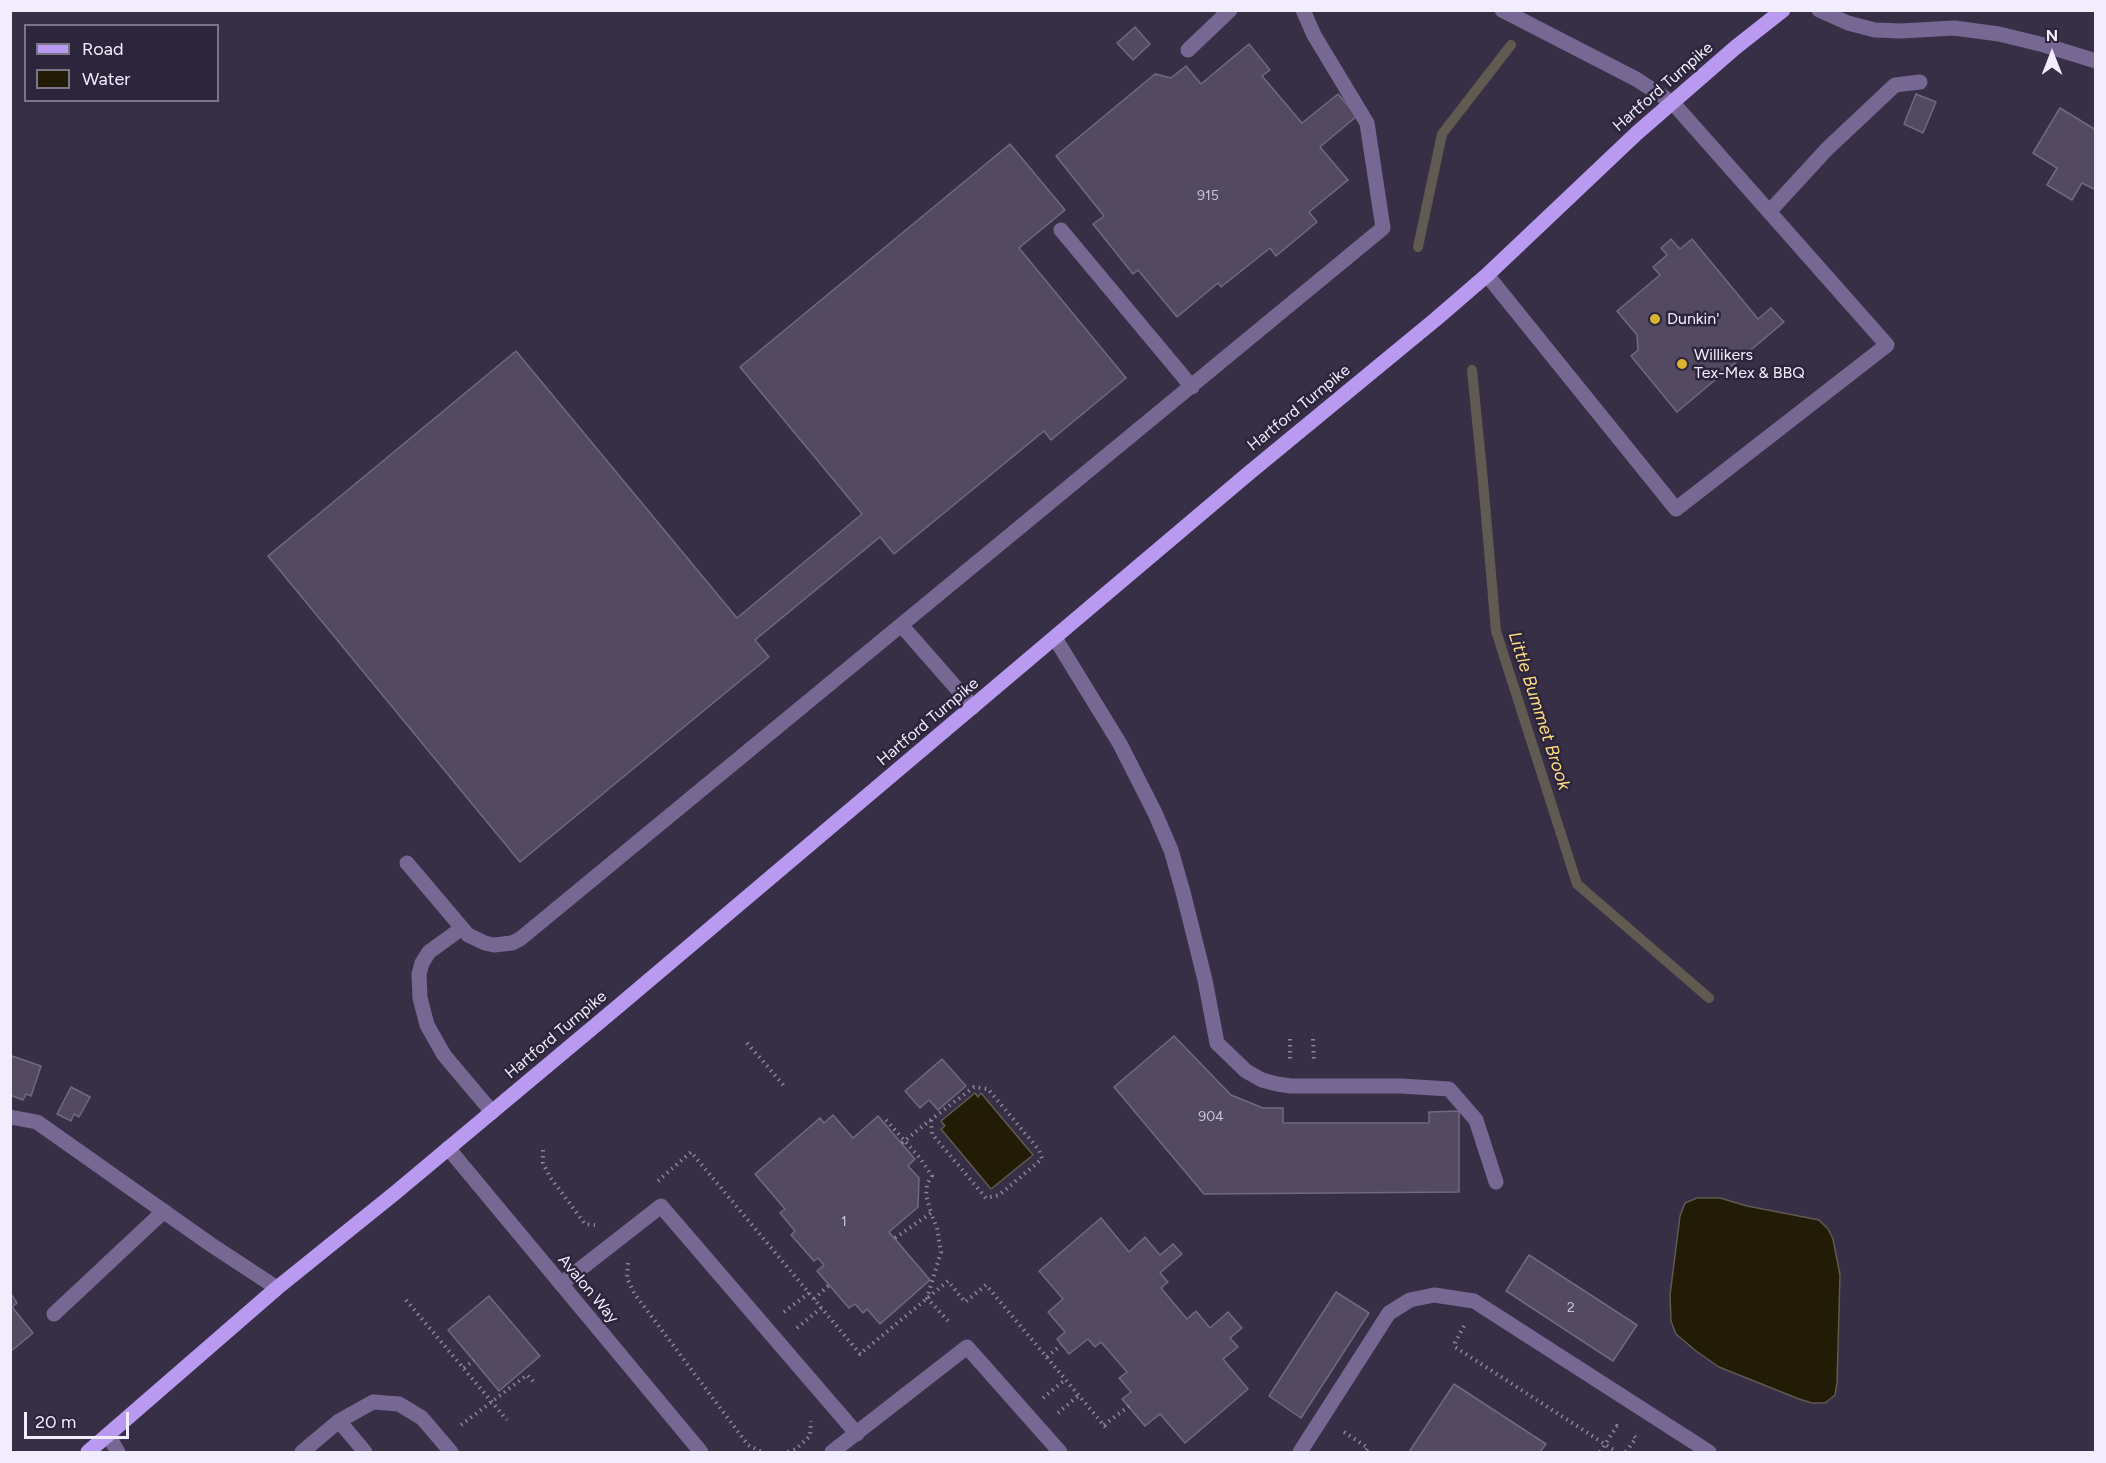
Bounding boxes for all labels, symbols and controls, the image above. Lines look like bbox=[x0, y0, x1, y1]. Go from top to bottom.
legend bbox=[24, 24, 219, 102]
north arrow bbox=[2022, 24, 2082, 84]
text: N bbox=[2046, 26, 2058, 45]
text: Road bbox=[82, 38, 123, 60]
street label: Hartford Turnpike bbox=[1609, 38, 1717, 136]
text: Water bbox=[82, 68, 130, 90]
house number: 915 bbox=[1197, 188, 1219, 204]
place label: Dunkin' bbox=[1667, 309, 1719, 329]
marker: Dunkin' bbox=[1648, 312, 1662, 326]
place label: Willikers Tex-Mex & BBQ bbox=[1694, 345, 1805, 383]
marker: Willikers Tex-Mex & BBQ bbox=[1675, 357, 1689, 371]
street label: Hartford Turnpike bbox=[1244, 361, 1354, 455]
water label: Little Bummet Brook bbox=[1503, 629, 1575, 793]
street label: Hartford Turnpike bbox=[873, 674, 983, 770]
street label: Hartford Turnpike bbox=[501, 987, 611, 1083]
house number: 904 bbox=[1198, 1109, 1224, 1125]
house number: 1 bbox=[841, 1214, 847, 1230]
street label: Avalon Way bbox=[554, 1251, 622, 1327]
house number: 2 bbox=[1567, 1300, 1575, 1316]
scale bar bbox=[27, 1400, 132, 1438]
text: 20 m bbox=[35, 1411, 76, 1433]

